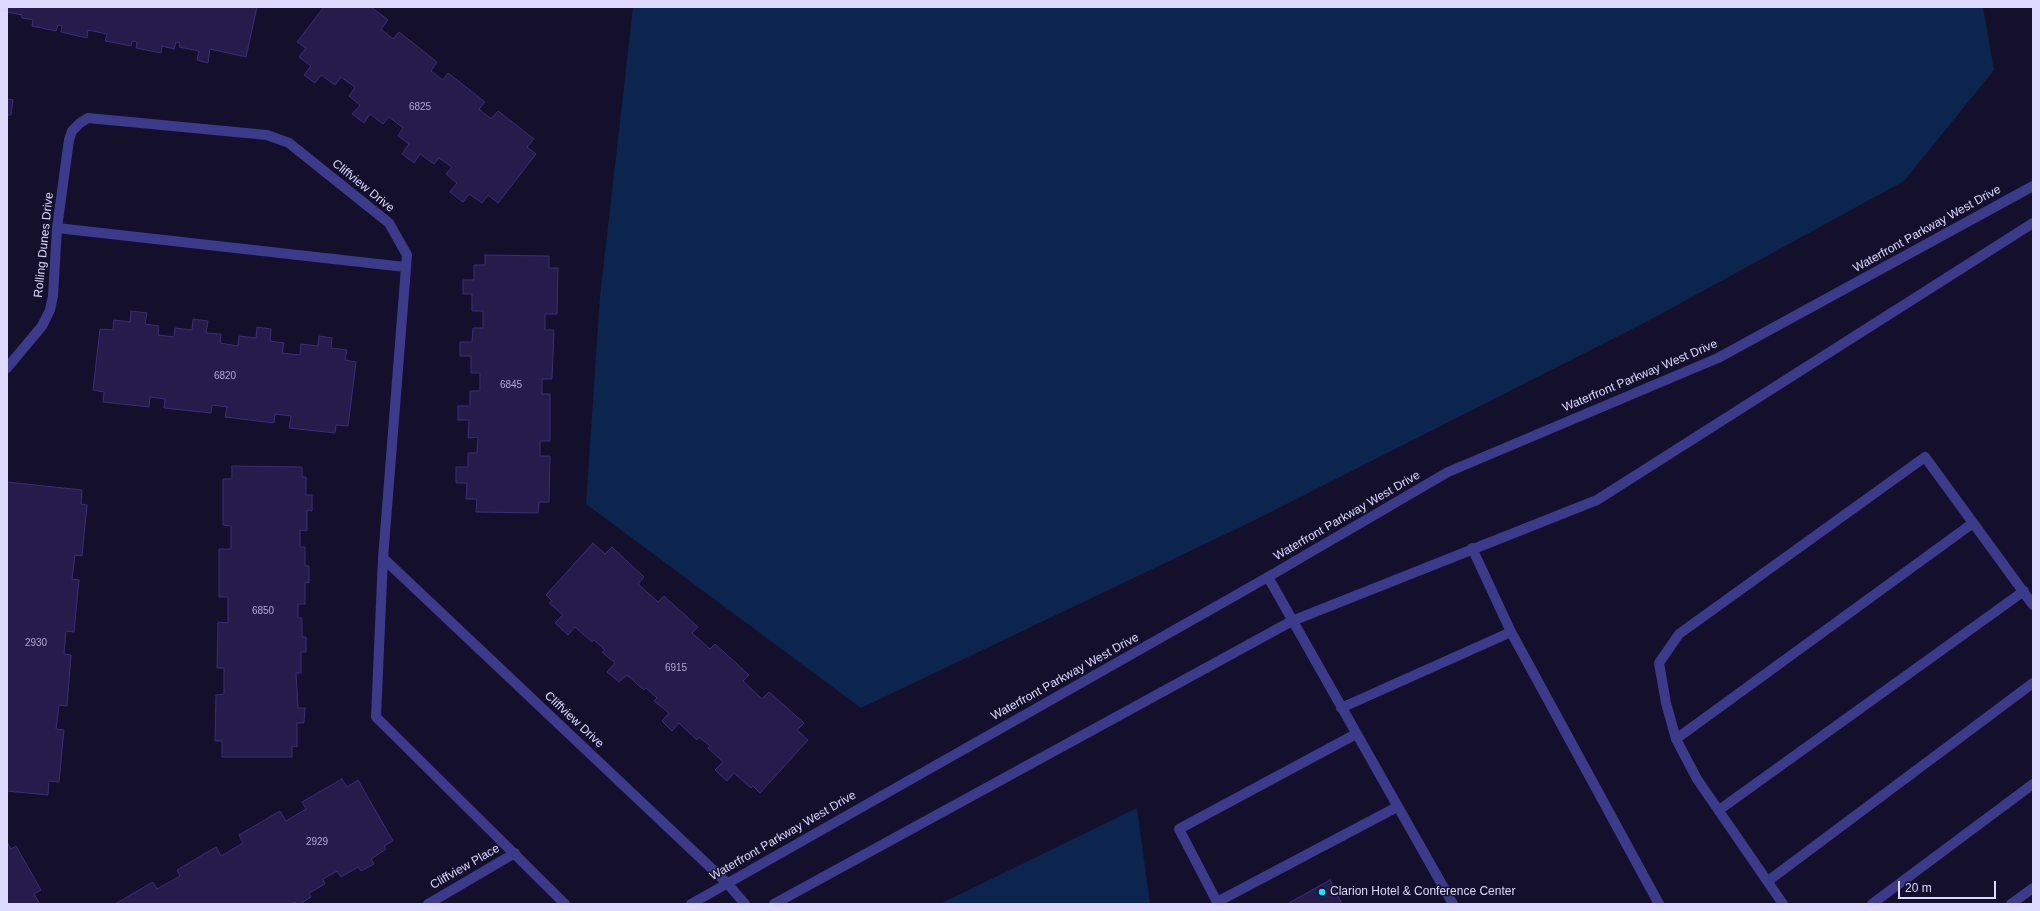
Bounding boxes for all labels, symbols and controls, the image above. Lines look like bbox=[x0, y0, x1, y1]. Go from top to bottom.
house number: 6825 bbox=[409, 101, 431, 113]
street label: Cliffview Drive bbox=[329, 157, 397, 215]
street label: Waterfront Parkway West Drive bbox=[1851, 182, 2003, 276]
street label: Rolling Dunes Drive bbox=[31, 192, 57, 298]
street label: Waterfront Parkway West Drive bbox=[1560, 337, 1720, 415]
house number: 6820 bbox=[214, 370, 236, 382]
house number: 6845 bbox=[500, 379, 522, 391]
street label: Waterfront Parkway West Drive bbox=[1271, 468, 1423, 564]
house number: 6850 bbox=[252, 605, 274, 617]
street label: Waterfront Parkway West Drive bbox=[989, 630, 1141, 724]
house number: 2930 bbox=[25, 637, 47, 649]
house number: 6915 bbox=[665, 662, 687, 674]
street label: Cliffview Drive bbox=[541, 689, 607, 751]
street label: Waterfront Parkway West Drive bbox=[707, 788, 859, 884]
house number: 2929 bbox=[306, 836, 328, 848]
street label: Cliffview Place bbox=[428, 841, 502, 893]
scale bar bbox=[1900, 873, 1998, 899]
text: 20 m bbox=[1905, 881, 1932, 895]
place label: Clarion Hotel & Conference Center bbox=[1330, 885, 1515, 899]
marker: Clarion Hotel & Conference Center bbox=[1317, 887, 1327, 897]

